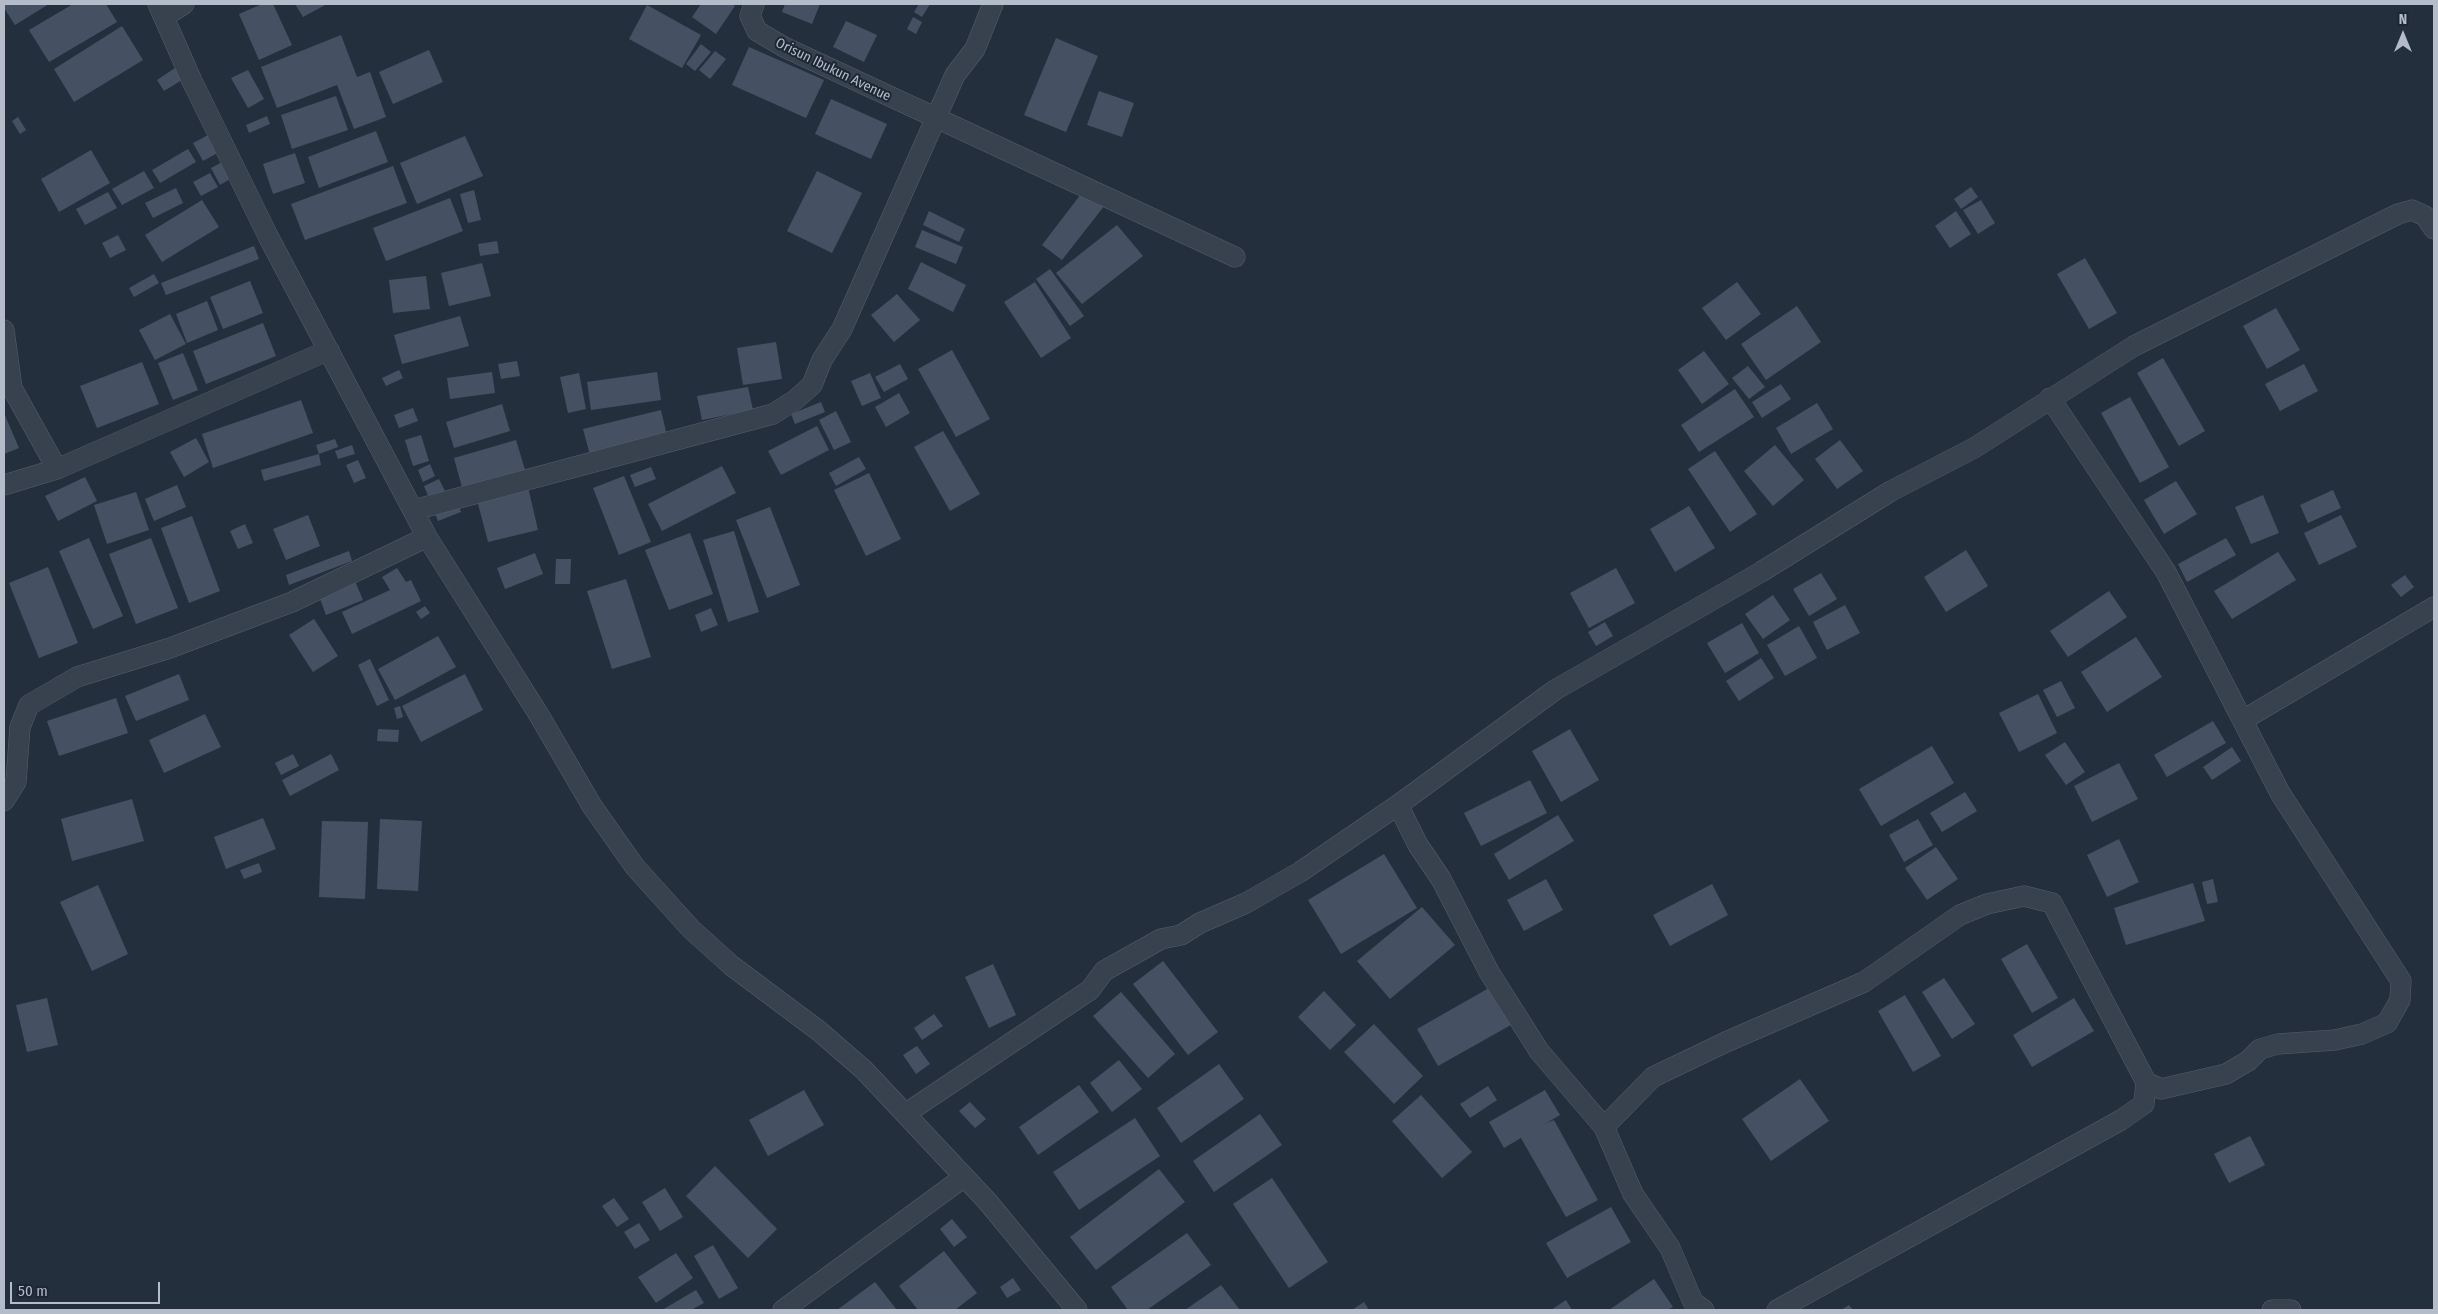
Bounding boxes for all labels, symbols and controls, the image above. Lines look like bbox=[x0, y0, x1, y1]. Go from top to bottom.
north arrow bbox=[2378, 10, 2428, 60]
text: N bbox=[2399, 11, 2407, 28]
street label: Orisun Ibukun Avenue bbox=[773, 35, 893, 105]
scale bar bbox=[12, 1272, 162, 1304]
text: 50 m bbox=[18, 1282, 48, 1300]

